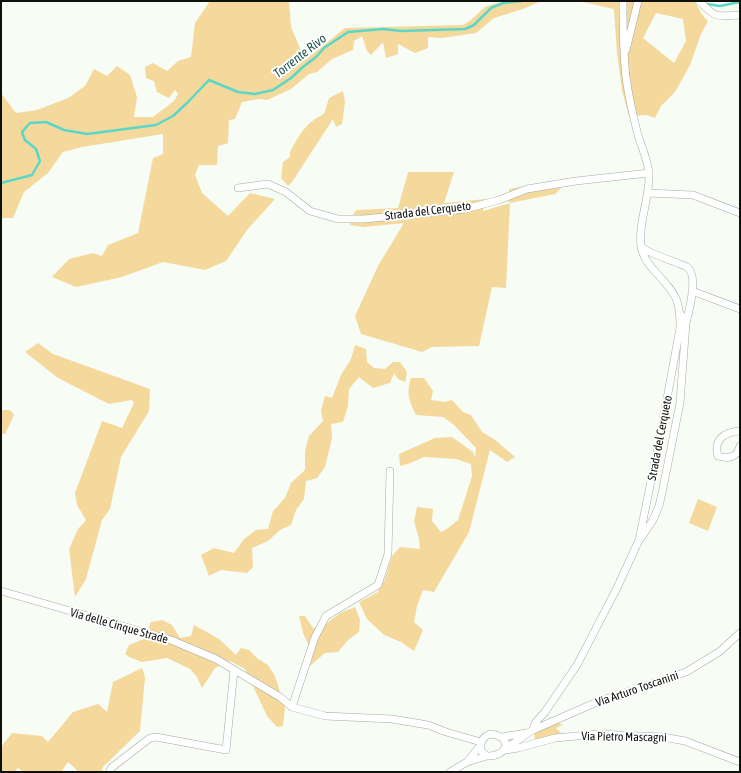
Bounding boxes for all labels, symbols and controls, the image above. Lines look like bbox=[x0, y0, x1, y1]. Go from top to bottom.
water label: Torrente Rivo bbox=[271, 31, 329, 81]
street label: Strada del Cerqueto bbox=[384, 199, 472, 223]
street label: Strada del Cerqueto bbox=[645, 394, 675, 482]
street label: Via delle Cinque Strade bbox=[68, 605, 170, 647]
street label: Via Arturo Toscanini bbox=[594, 668, 680, 710]
street label: Via Pietro Mascagni bbox=[581, 729, 667, 745]

